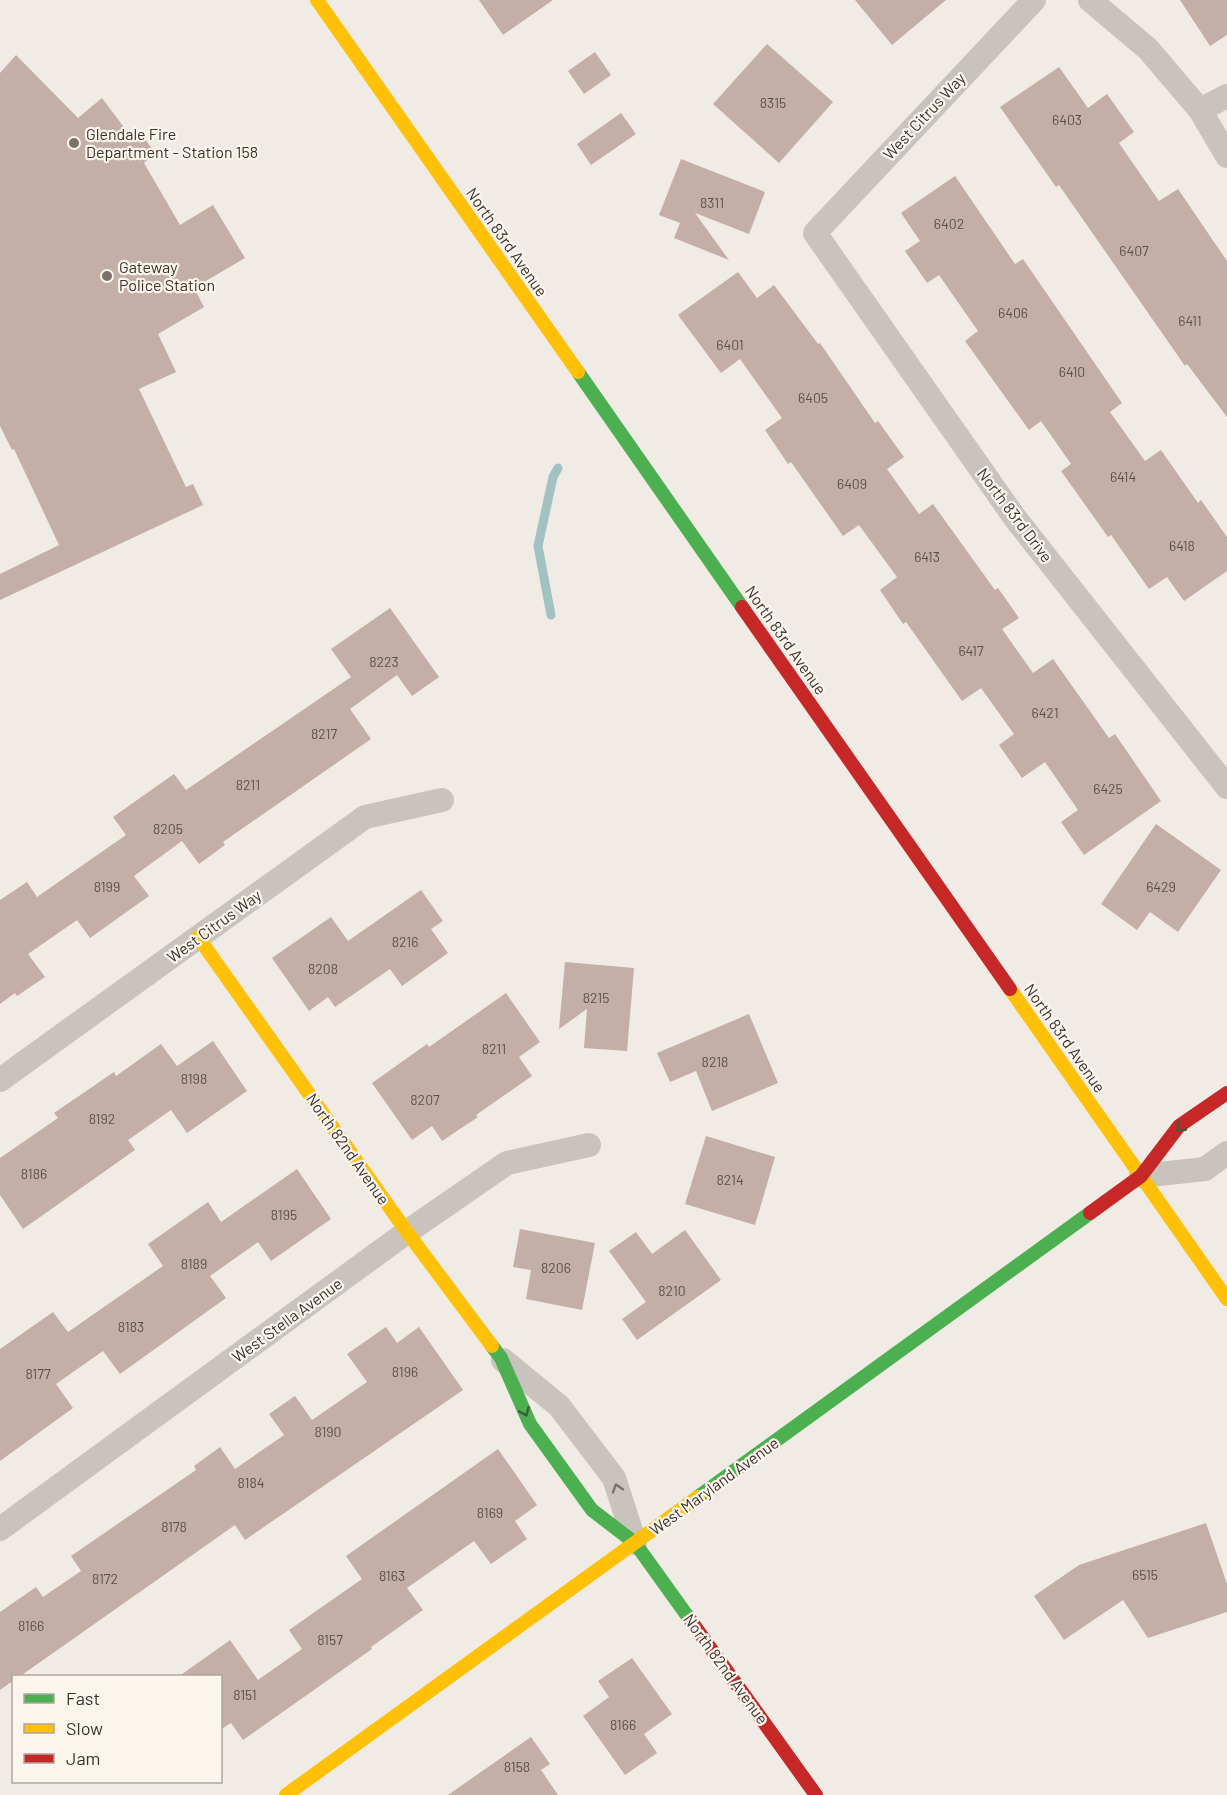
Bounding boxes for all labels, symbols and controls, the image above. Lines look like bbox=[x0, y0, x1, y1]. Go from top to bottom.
street label: West Citrus Way bbox=[878, 68, 969, 163]
house number: 8315 bbox=[760, 94, 786, 111]
house number: 6403 bbox=[1052, 111, 1082, 128]
place label: Glendale Fire Department - Station 158 bbox=[86, 124, 258, 161]
marker: Glendale Fire Department - Station 158 bbox=[67, 136, 81, 150]
street label: North 83rd Avenue bbox=[463, 184, 552, 300]
house number: 8311 bbox=[700, 194, 724, 211]
house number: 6402 bbox=[934, 215, 964, 232]
house number: 6407 bbox=[1119, 242, 1149, 259]
place label: Gateway Police Station bbox=[119, 257, 215, 294]
marker: Gateway Police Station bbox=[100, 269, 114, 283]
house number: 6406 bbox=[998, 304, 1028, 321]
house number: 6411 bbox=[1178, 312, 1202, 329]
house number: 6401 bbox=[716, 336, 744, 353]
house number: 6410 bbox=[1059, 363, 1085, 380]
house number: 6405 bbox=[798, 389, 828, 406]
street label: North 83rd Drive bbox=[974, 464, 1057, 566]
house number: 6414 bbox=[1110, 468, 1136, 485]
house number: 6409 bbox=[837, 475, 867, 492]
house number: 6418 bbox=[1169, 537, 1195, 554]
house number: 6413 bbox=[914, 548, 940, 565]
street label: North 83rd Avenue bbox=[742, 582, 831, 698]
house number: 6417 bbox=[958, 642, 984, 659]
house number: 8223 bbox=[369, 653, 399, 670]
house number: 6421 bbox=[1031, 704, 1059, 721]
house number: 8217 bbox=[311, 725, 337, 742]
house number: 8211 bbox=[236, 776, 260, 793]
house number: 6425 bbox=[1093, 780, 1123, 797]
house number: 8205 bbox=[153, 820, 183, 837]
house number: 8199 bbox=[94, 878, 120, 895]
house number: 6429 bbox=[1146, 878, 1176, 895]
street label: West Citrus Way bbox=[163, 885, 265, 966]
house number: 8216 bbox=[392, 933, 418, 950]
house number: 8208 bbox=[308, 960, 338, 977]
street label: North 83rd Avenue bbox=[1021, 980, 1110, 1096]
house number: 8215 bbox=[583, 989, 609, 1006]
house number: 8211 bbox=[482, 1040, 506, 1057]
house number: 8218 bbox=[702, 1053, 728, 1070]
house number: 8198 bbox=[181, 1070, 207, 1087]
street label: North 82nd Avenue bbox=[303, 1089, 394, 1208]
house number: 8207 bbox=[410, 1091, 440, 1108]
house number: 8192 bbox=[89, 1110, 115, 1127]
one-way arrow bbox=[1177, 1120, 1188, 1131]
house number: 8186 bbox=[21, 1165, 47, 1182]
house number: 8214 bbox=[716, 1171, 744, 1188]
house number: 8195 bbox=[271, 1206, 297, 1223]
house number: 8189 bbox=[181, 1255, 207, 1272]
house number: 8206 bbox=[541, 1259, 571, 1276]
street label: West Stella Avenue bbox=[228, 1273, 345, 1366]
house number: 8210 bbox=[658, 1282, 686, 1299]
house number: 8183 bbox=[118, 1318, 144, 1335]
house number: 8196 bbox=[392, 1363, 418, 1380]
house number: 8177 bbox=[25, 1365, 51, 1382]
one-way arrow bbox=[518, 1405, 530, 1416]
house number: 8190 bbox=[314, 1423, 342, 1440]
street label: West Maryland Avenue bbox=[646, 1432, 782, 1539]
house number: 8184 bbox=[238, 1474, 264, 1491]
one-way arrow bbox=[612, 1483, 624, 1494]
house number: 8169 bbox=[477, 1504, 503, 1521]
house number: 8178 bbox=[161, 1518, 187, 1535]
house number: 6515 bbox=[1132, 1566, 1158, 1583]
house number: 8163 bbox=[379, 1567, 405, 1584]
house number: 8172 bbox=[92, 1570, 118, 1587]
street label: North 82nd Avenue bbox=[680, 1610, 773, 1727]
house number: 8166 bbox=[18, 1617, 44, 1634]
house number: 8157 bbox=[317, 1631, 343, 1648]
legend bbox=[12, 1675, 222, 1783]
house number: 8151 bbox=[233, 1686, 257, 1703]
text: Fast bbox=[66, 1687, 100, 1709]
house number: 8166 bbox=[610, 1716, 636, 1733]
text: Slow bbox=[66, 1717, 103, 1739]
text: Jam bbox=[66, 1747, 100, 1769]
house number: 8158 bbox=[504, 1758, 530, 1775]

